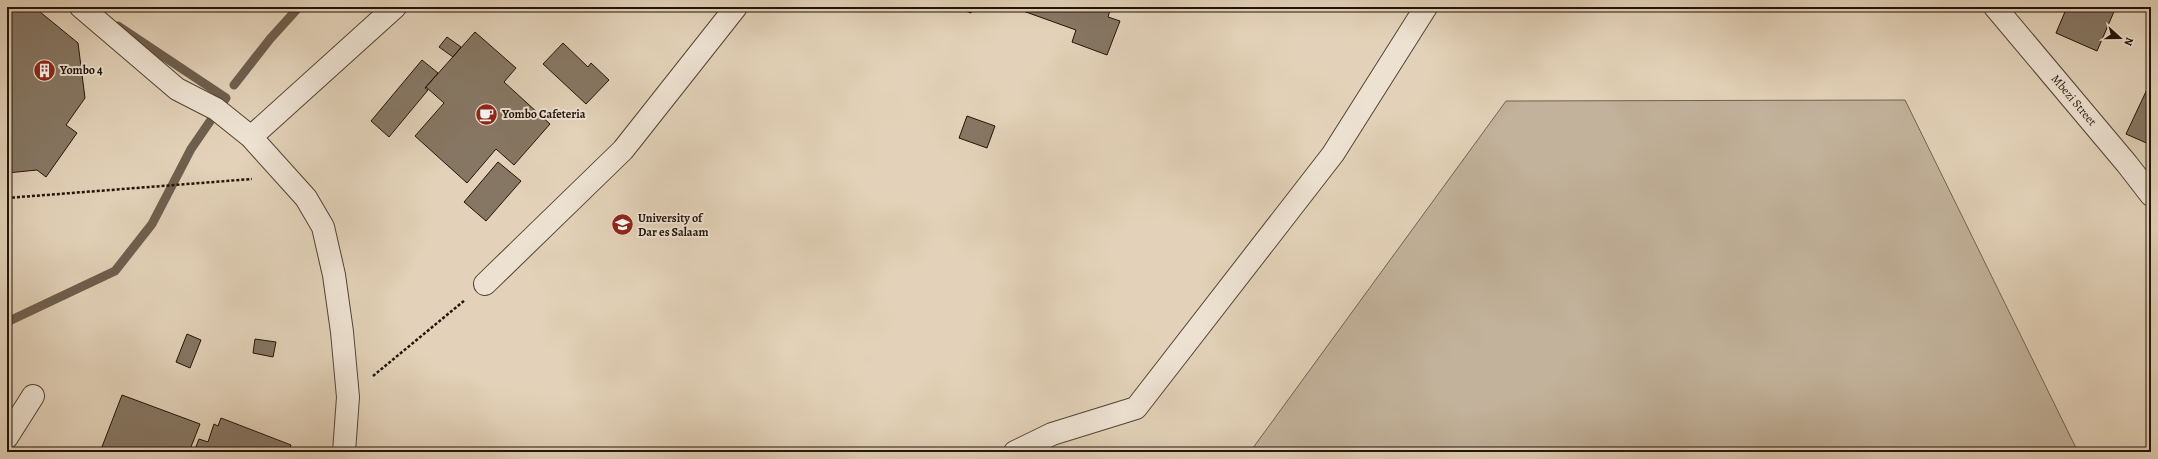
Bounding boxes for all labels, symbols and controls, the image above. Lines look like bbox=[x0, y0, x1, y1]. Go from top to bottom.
north arrow bbox=[2100, 18, 2140, 58]
text: N bbox=[2120, 35, 2137, 48]
building icon: Yombo 4 bbox=[31, 57, 57, 83]
place label: Yombo 4 bbox=[59, 62, 103, 78]
street label: Mbezi Street bbox=[2048, 71, 2100, 129]
cafe icon: Yombo Cafeteria bbox=[474, 101, 500, 127]
place label: Yombo Cafeteria bbox=[501, 106, 586, 122]
place label: University of Dar es Salaam bbox=[638, 210, 709, 240]
school or university icon: University of Dar es Salaam bbox=[609, 212, 635, 238]

